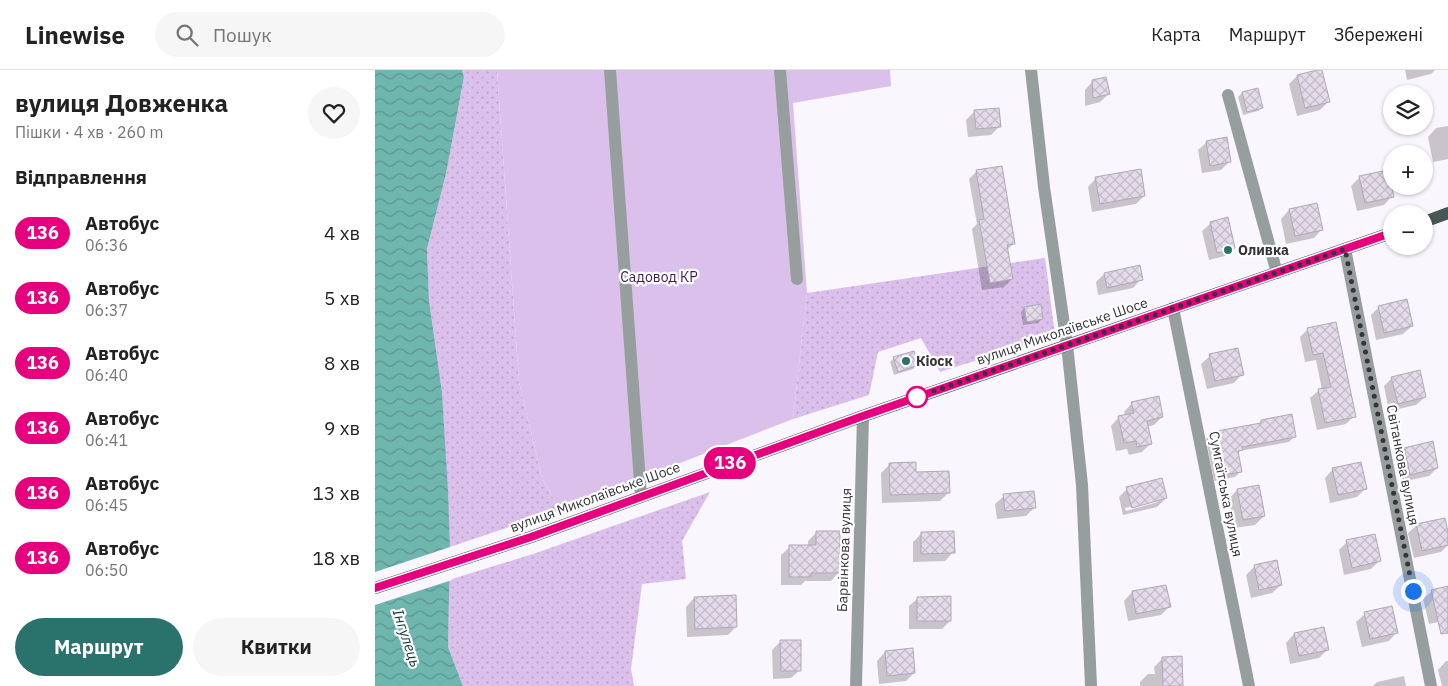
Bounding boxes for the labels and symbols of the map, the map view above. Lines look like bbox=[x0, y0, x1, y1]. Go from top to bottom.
place label: Оливка bbox=[1238, 241, 1289, 259]
marker: Оливка bbox=[1222, 244, 1234, 256]
park label: Садовод КР bbox=[620, 268, 698, 286]
street label: вулиця Миколаївське Шосе bbox=[974, 293, 1150, 369]
place label: Кіоск bbox=[916, 352, 953, 370]
marker: Кіоск bbox=[900, 355, 912, 367]
unlabelled marker bbox=[906, 386, 928, 408]
street label: Світанкова вулиця bbox=[1382, 403, 1424, 527]
street label: Сумгаїтська вулиця bbox=[1205, 430, 1247, 558]
line badge: 136 bbox=[701, 447, 759, 479]
street label: вулиця Миколаївське Шосе bbox=[507, 458, 683, 536]
street label: Барвінкова вулиця bbox=[833, 488, 855, 612]
your location bbox=[1401, 579, 1426, 604]
water label: Інгулець bbox=[389, 607, 425, 669]

